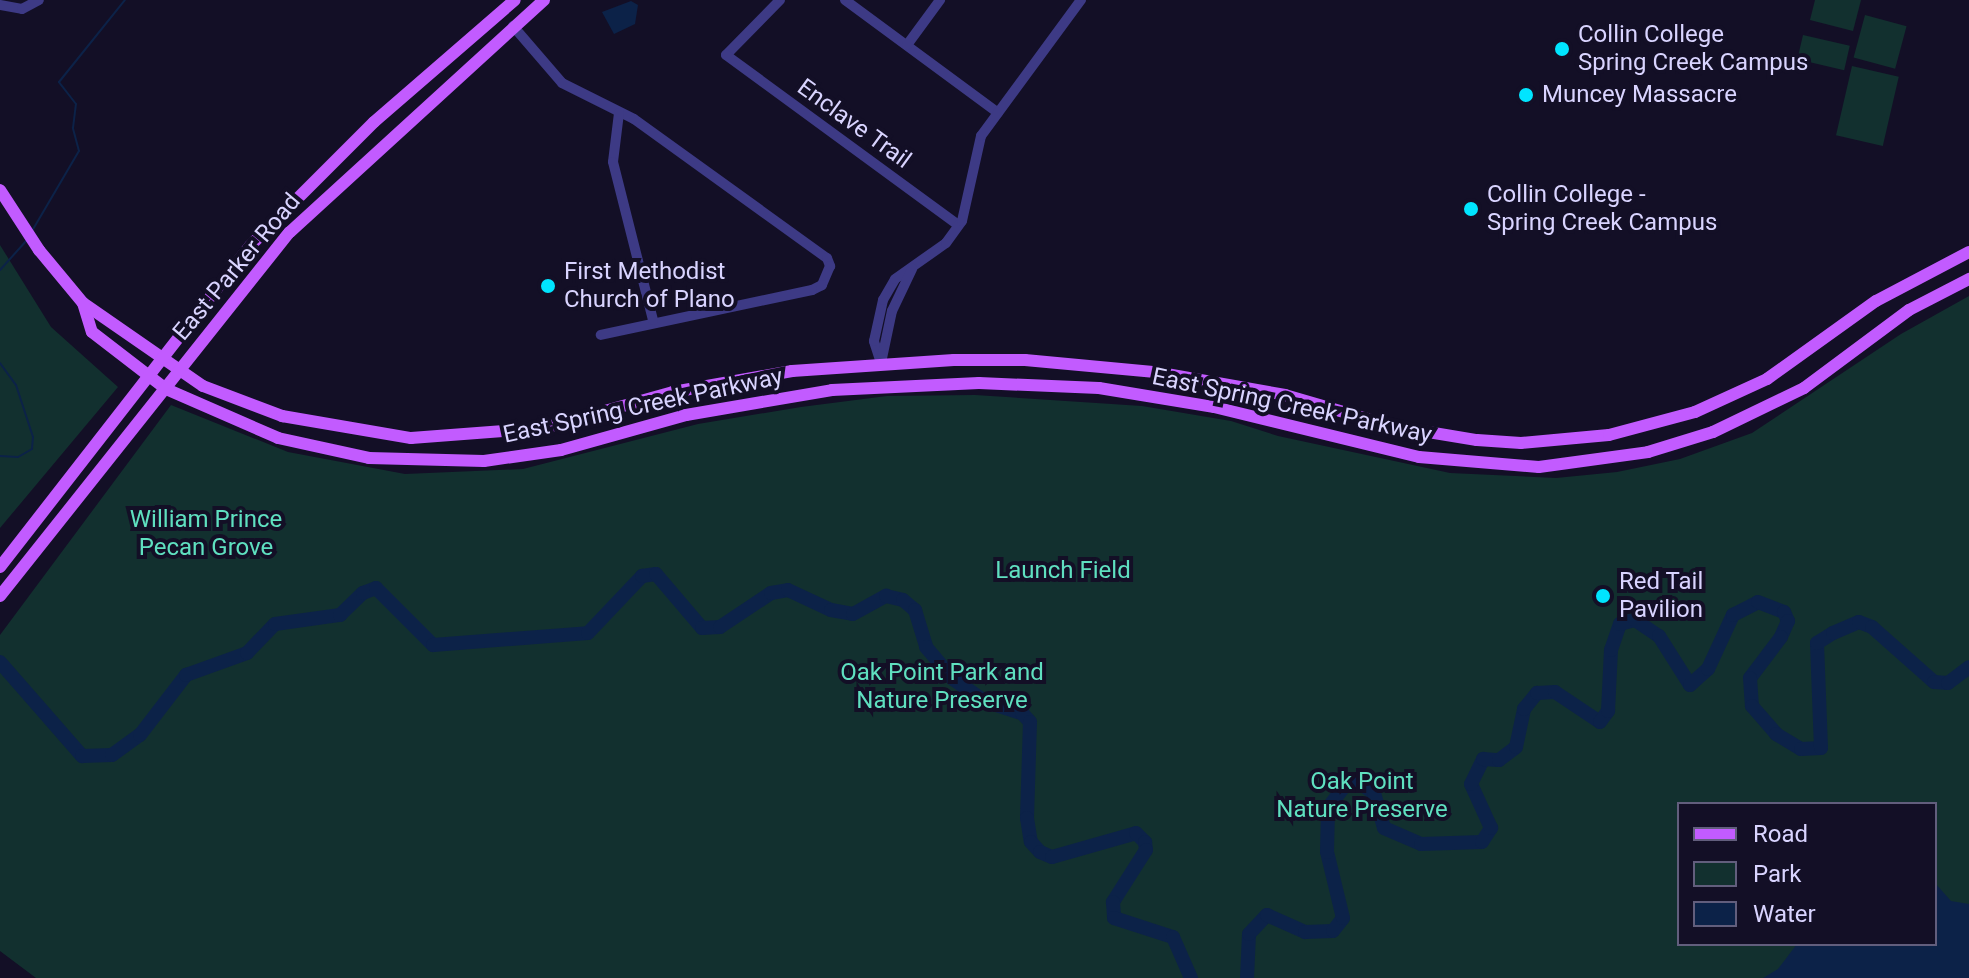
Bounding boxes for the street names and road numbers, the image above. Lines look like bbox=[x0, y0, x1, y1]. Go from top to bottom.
street label: Enclave Trail bbox=[791, 73, 917, 175]
street label: East Parker Road bbox=[167, 188, 307, 346]
street label: East Spring Creek Parkway bbox=[501, 362, 785, 450]
street label: East Spring Creek Parkway bbox=[1150, 362, 1434, 450]

